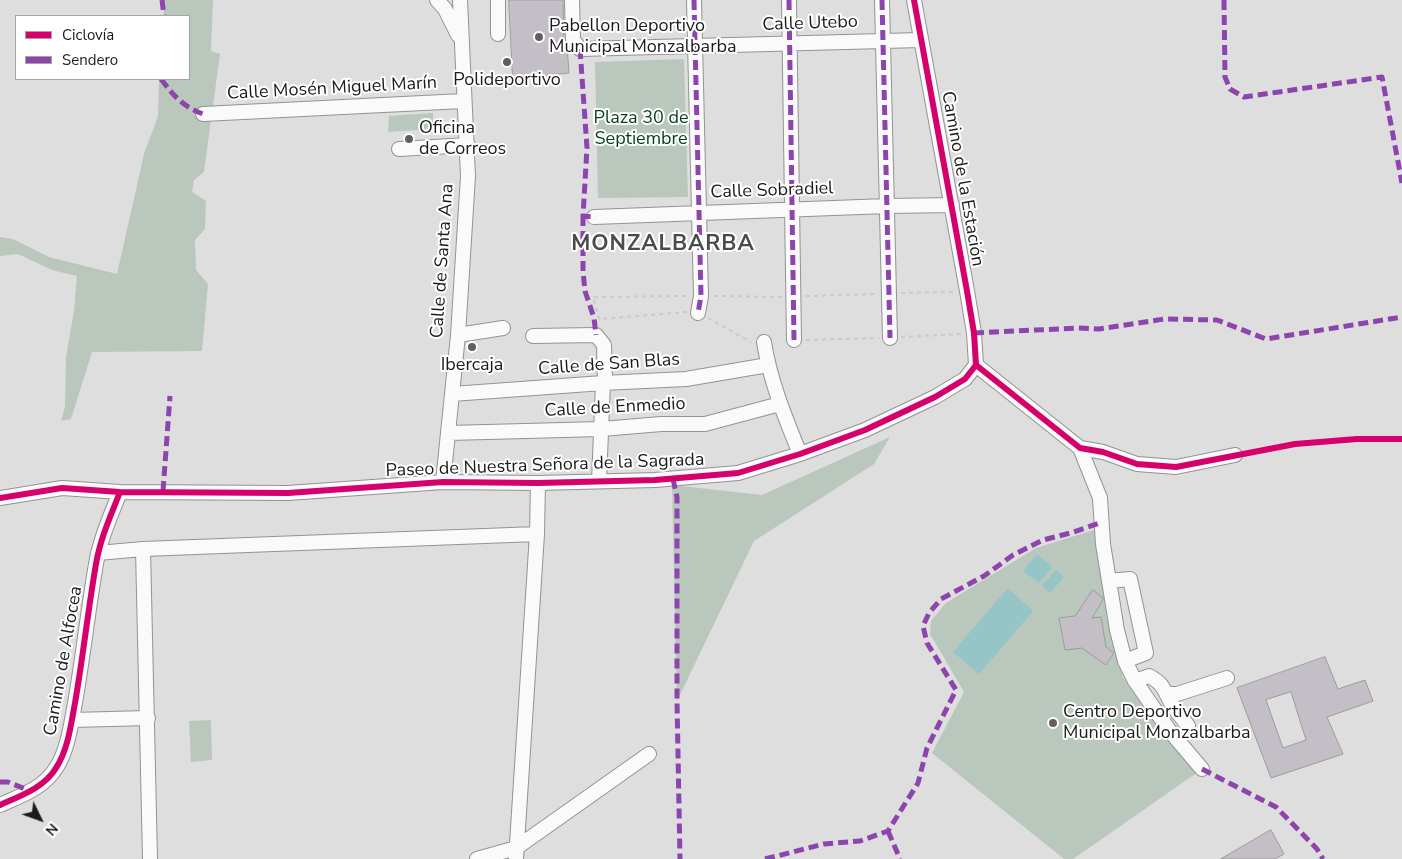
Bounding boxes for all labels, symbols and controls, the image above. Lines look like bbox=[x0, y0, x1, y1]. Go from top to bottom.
street label: Calle Utebo bbox=[762, 12, 858, 36]
legend bbox=[15, 15, 190, 80]
place label: Pabellon Deportivo Municipal Monzalbarba bbox=[549, 16, 737, 58]
text: Ciclovía bbox=[62, 25, 114, 45]
marker: Pabellon Deportivo Municipal Monzalbarba bbox=[533, 31, 545, 43]
text: Sendero bbox=[62, 50, 118, 70]
marker: Polideportivo bbox=[501, 56, 513, 68]
place label: Polideportivo bbox=[453, 70, 561, 92]
street label: Calle Mosén Miguel Marín bbox=[227, 73, 437, 105]
street label: Camino de la Estación bbox=[936, 90, 988, 268]
park label: Plaza 30 de Septiembre bbox=[594, 108, 688, 150]
place label: Oficina de Correos bbox=[419, 118, 506, 160]
marker: Oficina de Correos bbox=[403, 133, 415, 145]
street label: Calle Sobradiel bbox=[710, 178, 834, 204]
street label: Calle de Santa Ana bbox=[427, 183, 459, 339]
district label: MONZALBARBA bbox=[570, 232, 756, 258]
marker: Ibercaja bbox=[466, 341, 478, 353]
street label: Calle de San Blas bbox=[537, 349, 681, 381]
place label: Ibercaja bbox=[441, 355, 503, 377]
street label: Calle de Enmedio bbox=[544, 394, 686, 422]
street label: Paseo de Nuestra Señora de la Sagrada bbox=[385, 450, 705, 482]
street label: Camino de Alfocea bbox=[40, 584, 88, 738]
place label: Centro Deportivo Municipal Monzalbarba bbox=[1063, 702, 1251, 744]
marker: Centro Deportivo Municipal Monzalbarba bbox=[1047, 717, 1059, 729]
north arrow bbox=[15, 794, 65, 844]
text: N bbox=[41, 819, 62, 840]

